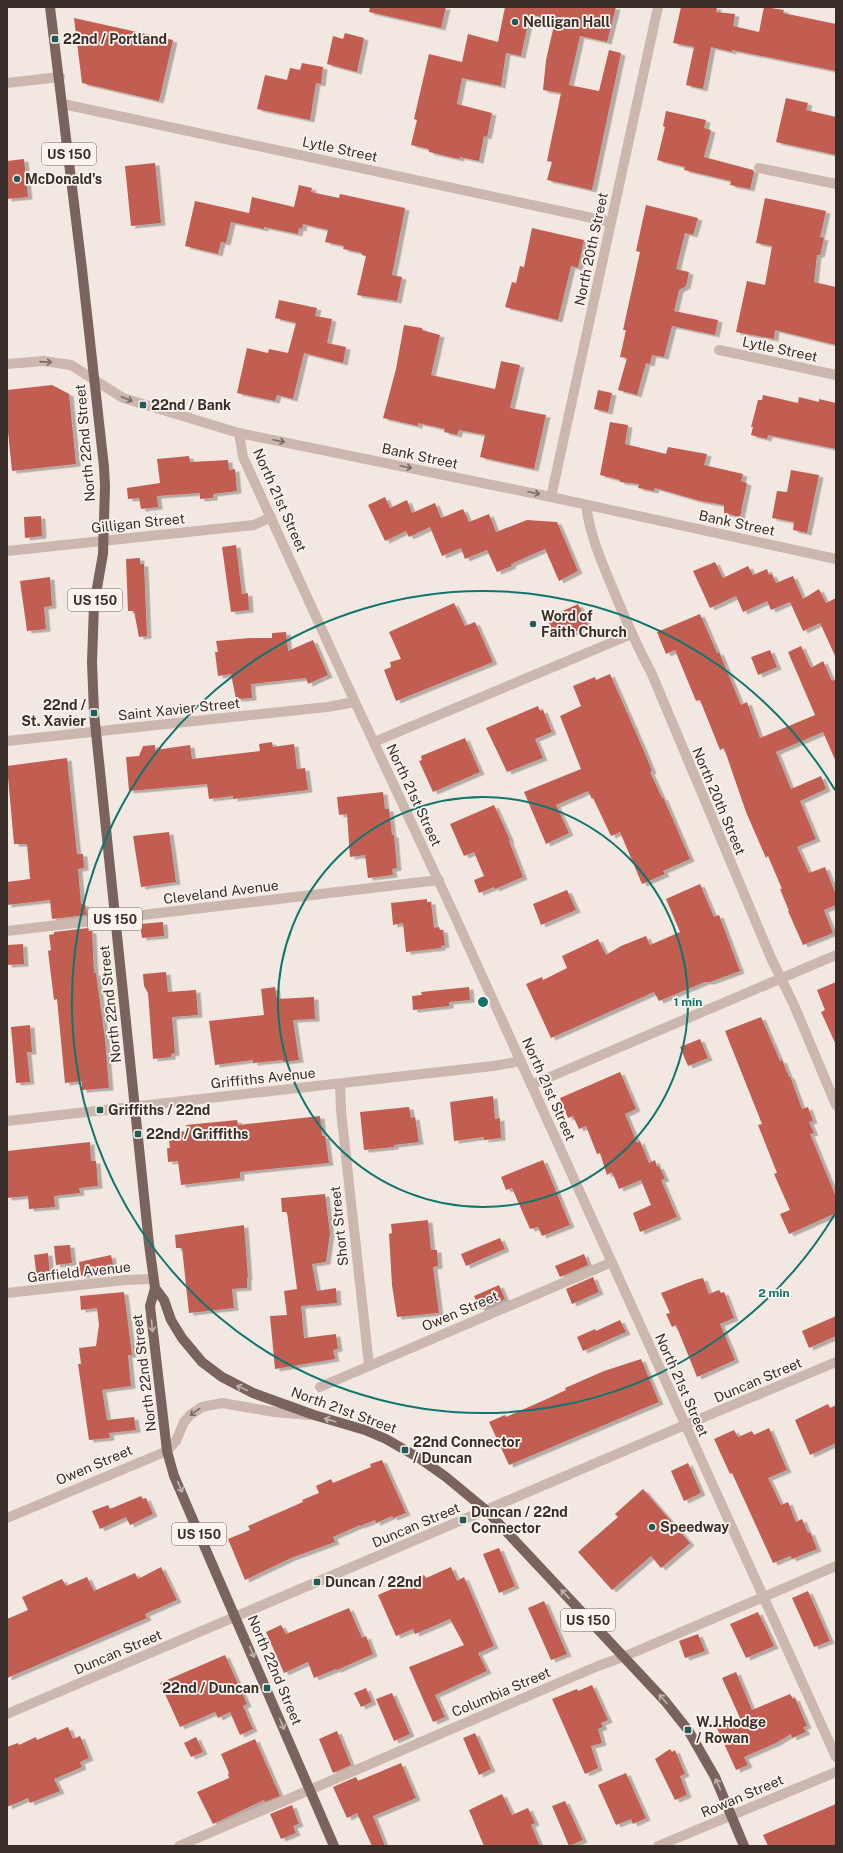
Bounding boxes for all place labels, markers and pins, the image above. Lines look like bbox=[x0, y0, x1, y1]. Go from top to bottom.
place label: Nelligan Hall bbox=[523, 14, 611, 30]
marker: Nelligan Hall bbox=[510, 17, 520, 27]
place label: 22nd / Portland bbox=[63, 31, 167, 47]
marker: 22nd / Portland bbox=[50, 34, 60, 44]
place label: McDonald's bbox=[25, 171, 102, 187]
marker: McDonald's bbox=[12, 174, 22, 184]
place label: 22nd / Bank bbox=[151, 397, 231, 413]
marker: 22nd / Bank bbox=[138, 400, 148, 410]
place label: Word of Faith Church bbox=[541, 608, 627, 640]
marker: Word of Faith Church bbox=[528, 619, 538, 629]
place label: 22nd / St. Xavier bbox=[21, 697, 87, 729]
marker: 22nd / St. Xavier bbox=[89, 708, 99, 718]
centre of rings bbox=[476, 995, 490, 1009]
place label: Griffiths / 22nd bbox=[108, 1102, 210, 1118]
marker: Griffiths / 22nd bbox=[95, 1105, 105, 1115]
place label: 22nd / Griffiths bbox=[146, 1126, 248, 1142]
marker: 22nd / Griffiths bbox=[133, 1129, 143, 1139]
place label: 22nd Connector / Duncan bbox=[413, 1434, 521, 1466]
marker: 22nd Connector / Duncan bbox=[400, 1445, 410, 1455]
place label: Duncan / 22nd Connector bbox=[471, 1504, 568, 1536]
marker: Duncan / 22nd Connector bbox=[458, 1515, 468, 1525]
place label: Speedway bbox=[660, 1519, 729, 1535]
marker: Speedway bbox=[647, 1522, 657, 1532]
place label: Duncan / 22nd bbox=[325, 1574, 422, 1590]
marker: Duncan / 22nd bbox=[312, 1577, 322, 1587]
place label: 22nd / Duncan bbox=[162, 1680, 259, 1696]
marker: 22nd / Duncan bbox=[262, 1683, 272, 1693]
place label: W.J.Hodge / Rowan bbox=[696, 1714, 766, 1746]
marker: W.J.Hodge / Rowan bbox=[683, 1725, 693, 1735]

